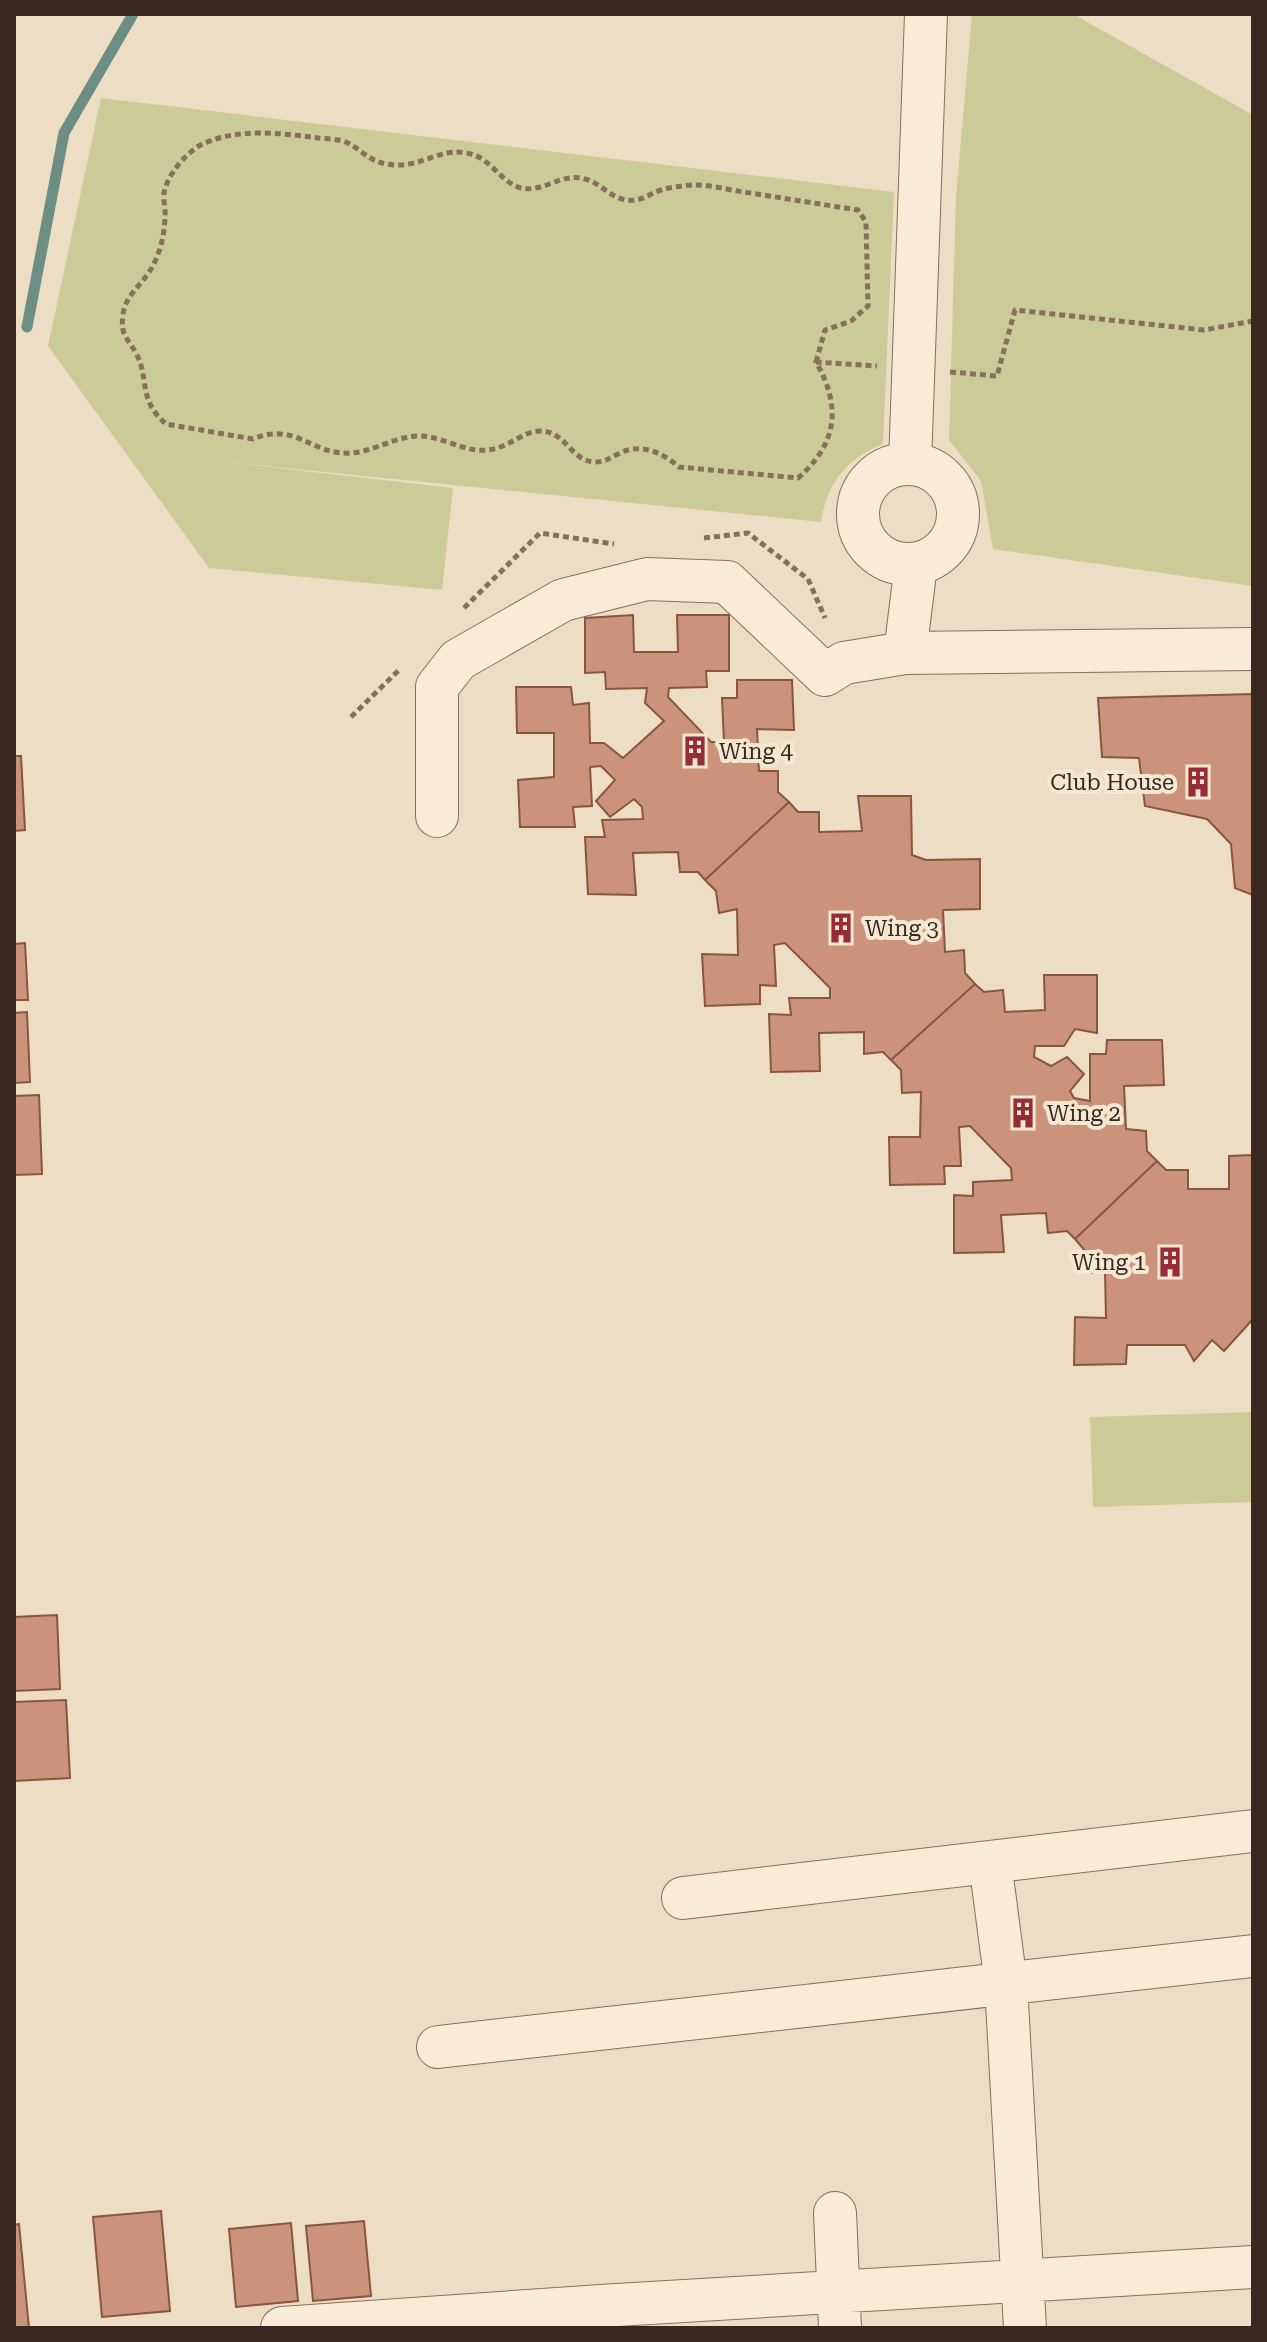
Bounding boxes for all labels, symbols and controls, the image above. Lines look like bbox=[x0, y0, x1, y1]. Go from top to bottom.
building icon: Wing 4 bbox=[678, 734, 712, 768]
place label: Wing 4 bbox=[719, 739, 794, 764]
building icon: Club House bbox=[1181, 765, 1215, 799]
place label: Club House bbox=[1050, 770, 1174, 795]
building icon: Wing 3 bbox=[824, 911, 858, 945]
place label: Wing 3 bbox=[865, 916, 939, 941]
building icon: Wing 2 bbox=[1006, 1096, 1040, 1130]
place label: Wing 2 bbox=[1047, 1101, 1121, 1126]
building icon: Wing 1 bbox=[1153, 1245, 1187, 1279]
place label: Wing 1 bbox=[1072, 1250, 1146, 1275]

